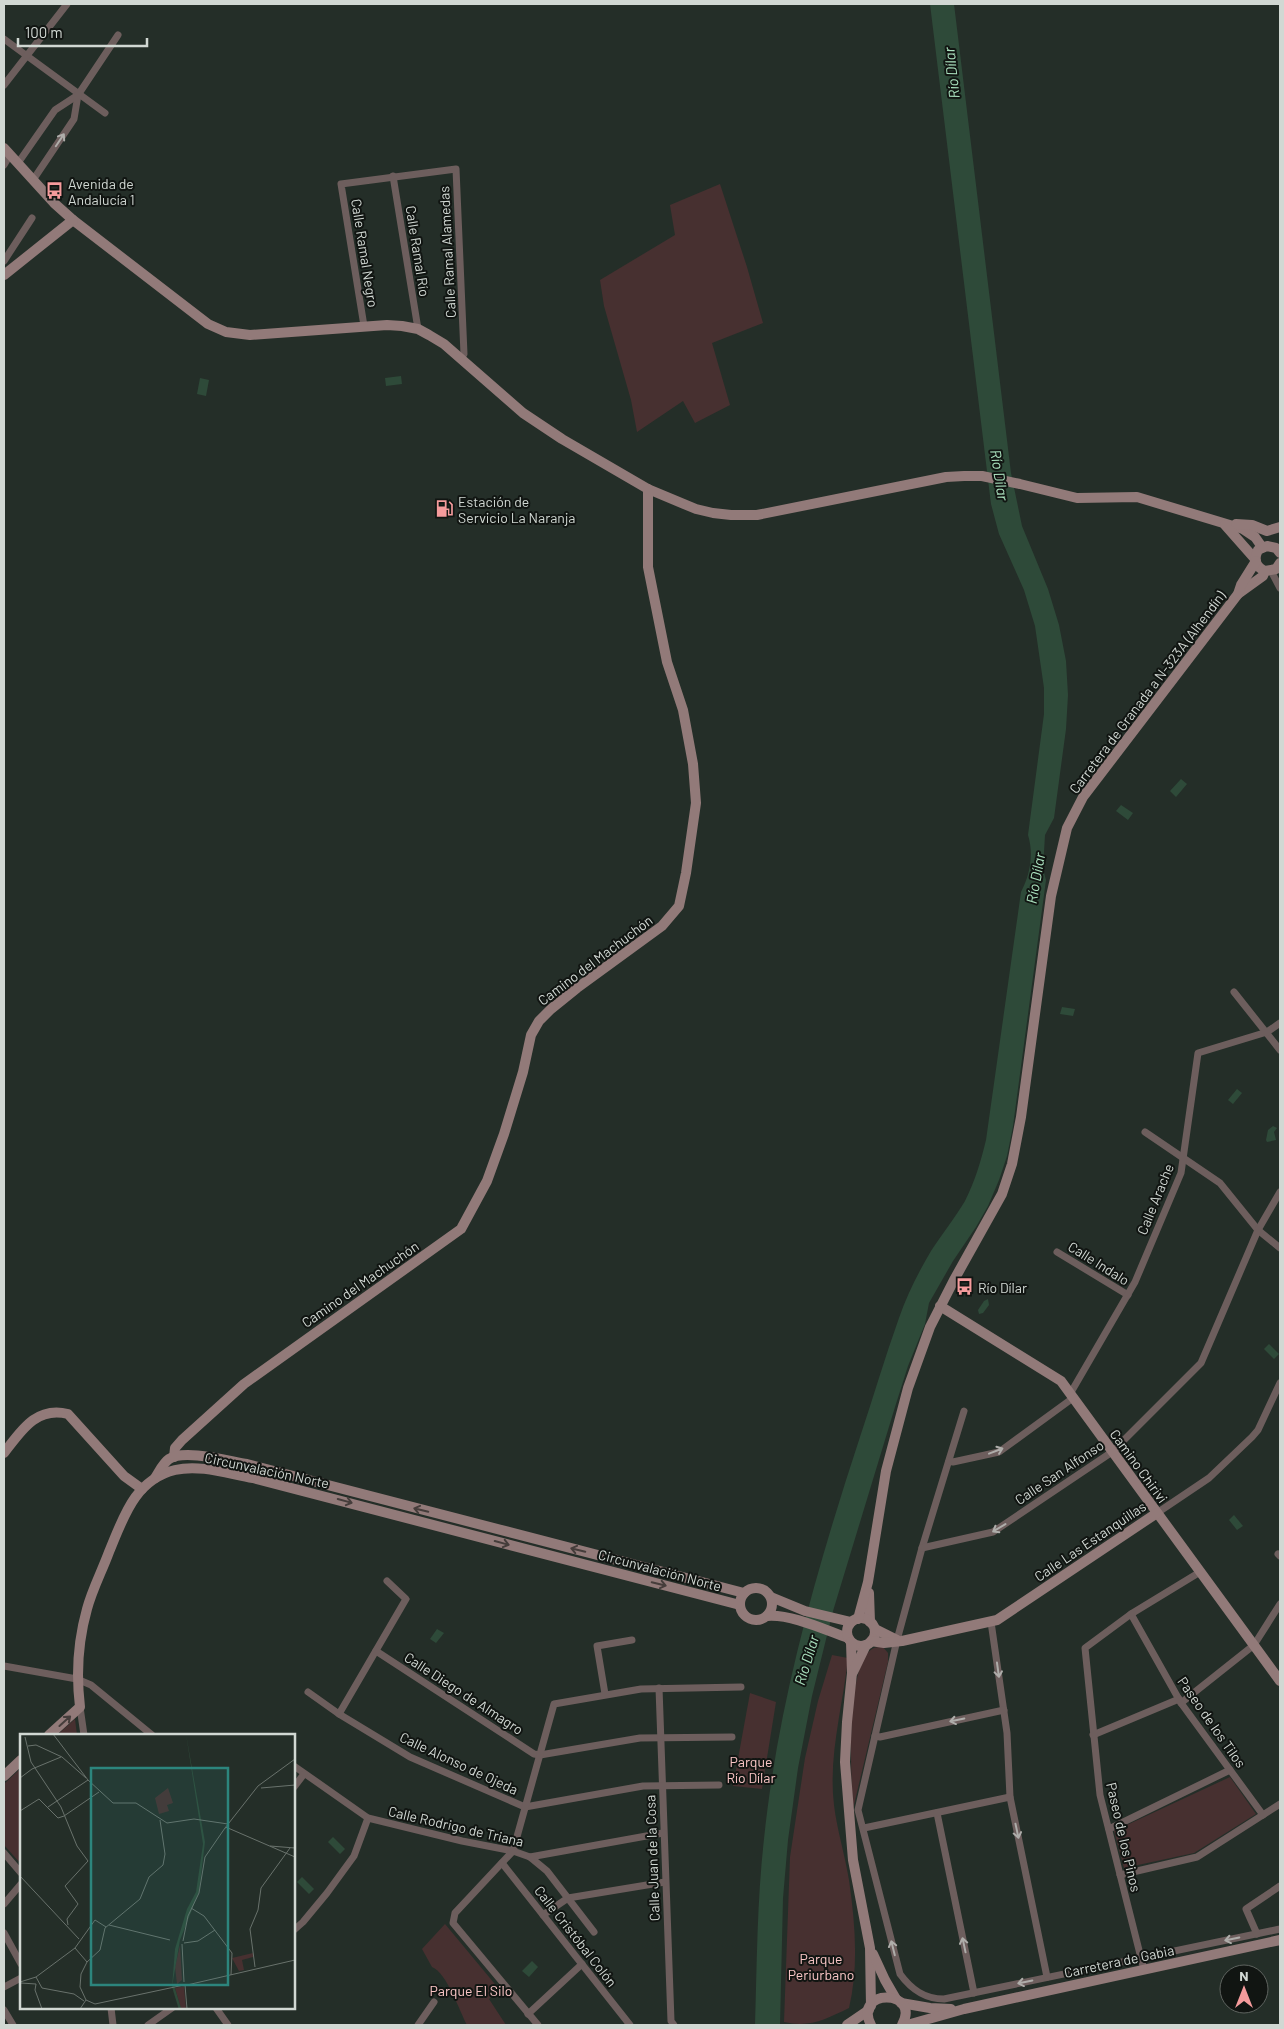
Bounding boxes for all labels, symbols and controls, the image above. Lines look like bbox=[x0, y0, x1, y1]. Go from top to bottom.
scale bar bbox=[18, 15, 146, 47]
text: 100 m bbox=[25, 23, 63, 41]
water label: Río Dílar bbox=[939, 46, 963, 100]
one-way arrow bbox=[55, 133, 65, 147]
place label: Avenida de Andalucía 1 bbox=[68, 175, 135, 208]
bus stop icon: Avenida de Andalucía 1 bbox=[44, 181, 64, 201]
street label: Calle Ramal Alamedas bbox=[435, 185, 459, 318]
street label: Calle Ramal Negro bbox=[348, 197, 382, 309]
street label: Calle Ramal Río bbox=[402, 204, 434, 298]
water label: Río Dílar bbox=[987, 448, 1013, 503]
place label: Estación de Servicio La Naranja bbox=[458, 493, 576, 526]
fuel station icon: Estación de Servicio La Naranja bbox=[434, 499, 454, 519]
street label: Carretera de Granada a N-323A (Alhendín) bbox=[1065, 587, 1229, 797]
water label: Río Dílar bbox=[1022, 850, 1048, 905]
street label: Camino del Machuchón bbox=[534, 911, 656, 1009]
street label: Calle Arache bbox=[1133, 1161, 1177, 1237]
street label: Camino del Machuchón bbox=[298, 1237, 422, 1331]
street label: Calle Indalo bbox=[1065, 1238, 1133, 1288]
bus stop icon: Río Dílar bbox=[954, 1277, 974, 1297]
place label: Río Dílar bbox=[978, 1279, 1027, 1296]
street label: Camino Chirivi bbox=[1107, 1426, 1171, 1506]
street label: Calle San Alfonso bbox=[1011, 1436, 1107, 1508]
one-way arrow bbox=[988, 1446, 1003, 1455]
street label: Circunvalación Norte bbox=[203, 1449, 331, 1491]
one-way arrow bbox=[336, 1497, 352, 1506]
street label: Calle Las Estanquillas bbox=[1031, 1497, 1149, 1585]
one-way arrow bbox=[413, 1505, 429, 1514]
one-way arrow bbox=[992, 1523, 1006, 1533]
one-way arrow bbox=[493, 1539, 509, 1548]
one-way arrow bbox=[571, 1545, 587, 1555]
street label: Circunvalación Norte bbox=[597, 1545, 723, 1595]
one-way arrow bbox=[650, 1580, 666, 1590]
water label: Río Dílar bbox=[790, 1632, 822, 1687]
street label: Calle Diego de Almagro bbox=[401, 1648, 527, 1738]
one-way arrow bbox=[994, 1662, 1004, 1678]
street label: Paseo de los Tilos bbox=[1174, 1673, 1250, 1771]
one-way arrow bbox=[58, 1715, 71, 1727]
one-way arrow bbox=[949, 1716, 965, 1726]
street label: Calle Alonso de Ojeda bbox=[397, 1728, 521, 1798]
inset map bbox=[20, 1734, 295, 2009]
park label: Parque Río Dílar bbox=[726, 1753, 776, 1786]
street label: Paseo de los Pinos bbox=[1103, 1781, 1145, 1894]
street label: Calle Juan de la Cosa bbox=[641, 1795, 663, 1921]
street label: Calle Rodrigo de Triana bbox=[387, 1802, 525, 1850]
one-way arrow bbox=[1013, 1823, 1022, 1839]
street label: Calle Cristóbal Colón bbox=[531, 1882, 621, 1990]
one-way arrow bbox=[1225, 1935, 1241, 1944]
one-way arrow bbox=[959, 1938, 969, 1954]
one-way arrow bbox=[888, 1941, 897, 1957]
street label: Carretera de Gabia bbox=[1062, 1941, 1176, 1981]
park label: Parque Periurbano bbox=[788, 1950, 854, 1983]
north arrow bbox=[1219, 1964, 1269, 2014]
text: N bbox=[1239, 1967, 1249, 1984]
one-way arrow bbox=[1017, 1978, 1033, 1987]
park label: Parque El Silo bbox=[430, 1982, 512, 1999]

